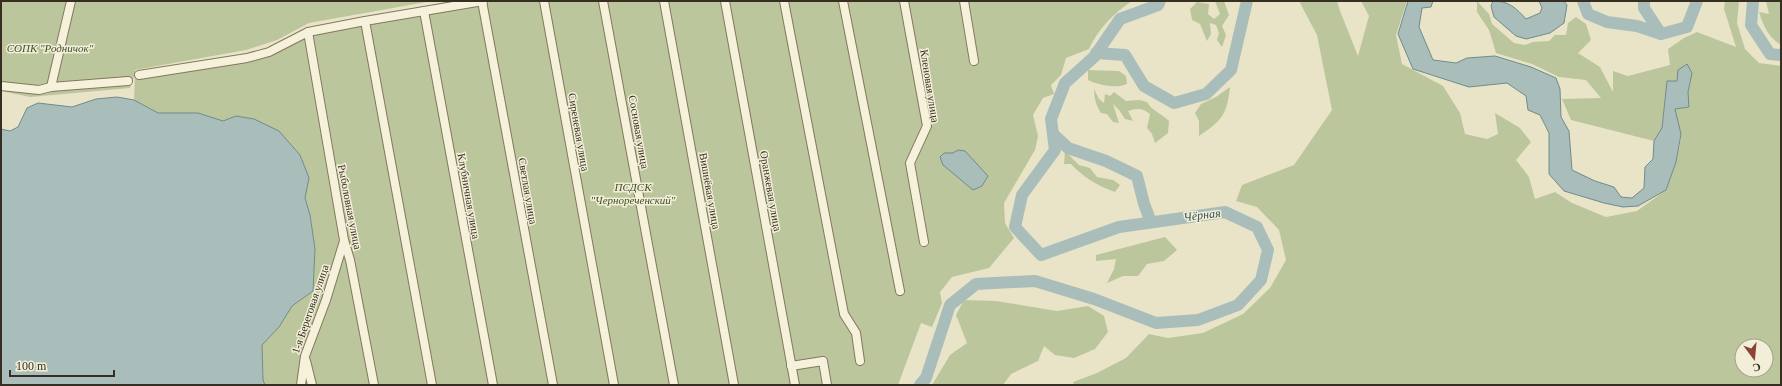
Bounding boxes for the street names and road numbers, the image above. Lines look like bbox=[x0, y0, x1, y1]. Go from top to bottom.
street label: Кленовая улица bbox=[918, 49, 942, 124]
street label: Сиреневая улица bbox=[566, 92, 592, 172]
street label: Сосновая улица bbox=[627, 94, 651, 170]
street label: Оранжевая улица bbox=[758, 150, 784, 232]
street label: Клубничная улица bbox=[456, 152, 482, 240]
street label: Вишнёвая улица bbox=[697, 152, 723, 230]
street label: Светлая улица bbox=[516, 157, 540, 225]
street label: Рыболовная улица bbox=[336, 163, 364, 251]
street label: 1-я Береговая улица bbox=[289, 263, 331, 355]

